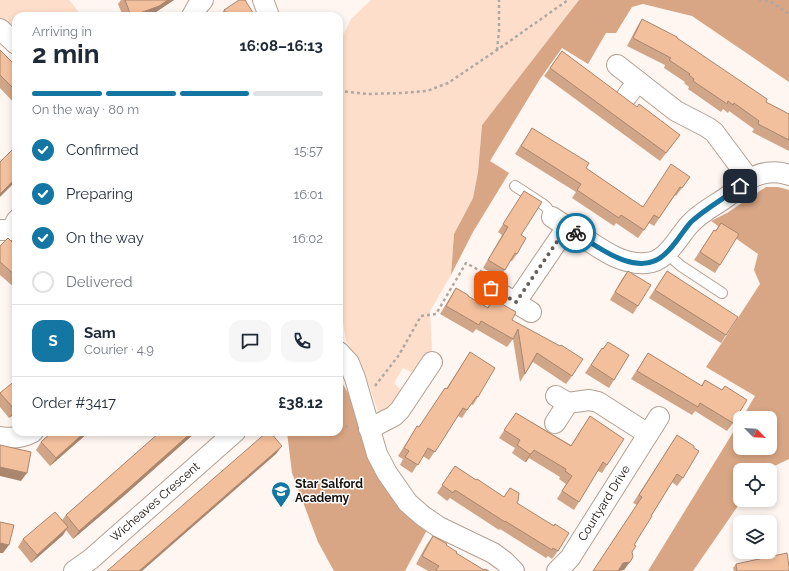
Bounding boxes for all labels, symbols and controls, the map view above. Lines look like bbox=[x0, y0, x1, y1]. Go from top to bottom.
text: Arriving in bbox=[32, 24, 92, 39]
text: 16:08–16:13 bbox=[239, 37, 323, 55]
text: 2 min bbox=[32, 39, 99, 69]
text: On the way · 80 m bbox=[32, 102, 139, 117]
icon: check bbox=[32, 139, 54, 161]
text: Confirmed bbox=[66, 141, 139, 159]
text: 15:57 bbox=[294, 143, 323, 158]
pin bbox=[723, 169, 757, 203]
icon: home bbox=[729, 175, 751, 197]
icon: check bbox=[32, 183, 54, 205]
text: Preparing bbox=[66, 185, 133, 203]
text: 16:01 bbox=[294, 187, 323, 202]
courier bbox=[556, 213, 596, 253]
icon: bike bbox=[565, 222, 587, 244]
icon: check bbox=[32, 227, 54, 249]
text: On the way bbox=[66, 229, 144, 247]
text: 16:02 bbox=[292, 231, 323, 246]
pin bbox=[474, 271, 508, 305]
text: Delivered bbox=[66, 273, 133, 291]
icon: bag bbox=[480, 277, 502, 299]
button: chat bbox=[229, 320, 271, 362]
button: phone bbox=[281, 320, 323, 362]
text: Sam bbox=[84, 324, 116, 342]
text: S bbox=[48, 332, 58, 350]
text: Courier · 4.9 bbox=[84, 342, 154, 357]
text: Order #3417 bbox=[32, 394, 116, 412]
text: £38.12 bbox=[278, 394, 323, 412]
north arrow bbox=[733, 411, 777, 455]
map controls bbox=[733, 411, 777, 559]
street label: Wicheaves Crescent bbox=[107, 459, 203, 545]
street label: Courtyard Drive bbox=[575, 462, 633, 544]
button: locate bbox=[733, 463, 777, 507]
place label: Star Salford Academy bbox=[295, 477, 363, 505]
school or university icon: Star Salford Academy bbox=[270, 480, 292, 508]
button: layers bbox=[733, 515, 777, 559]

